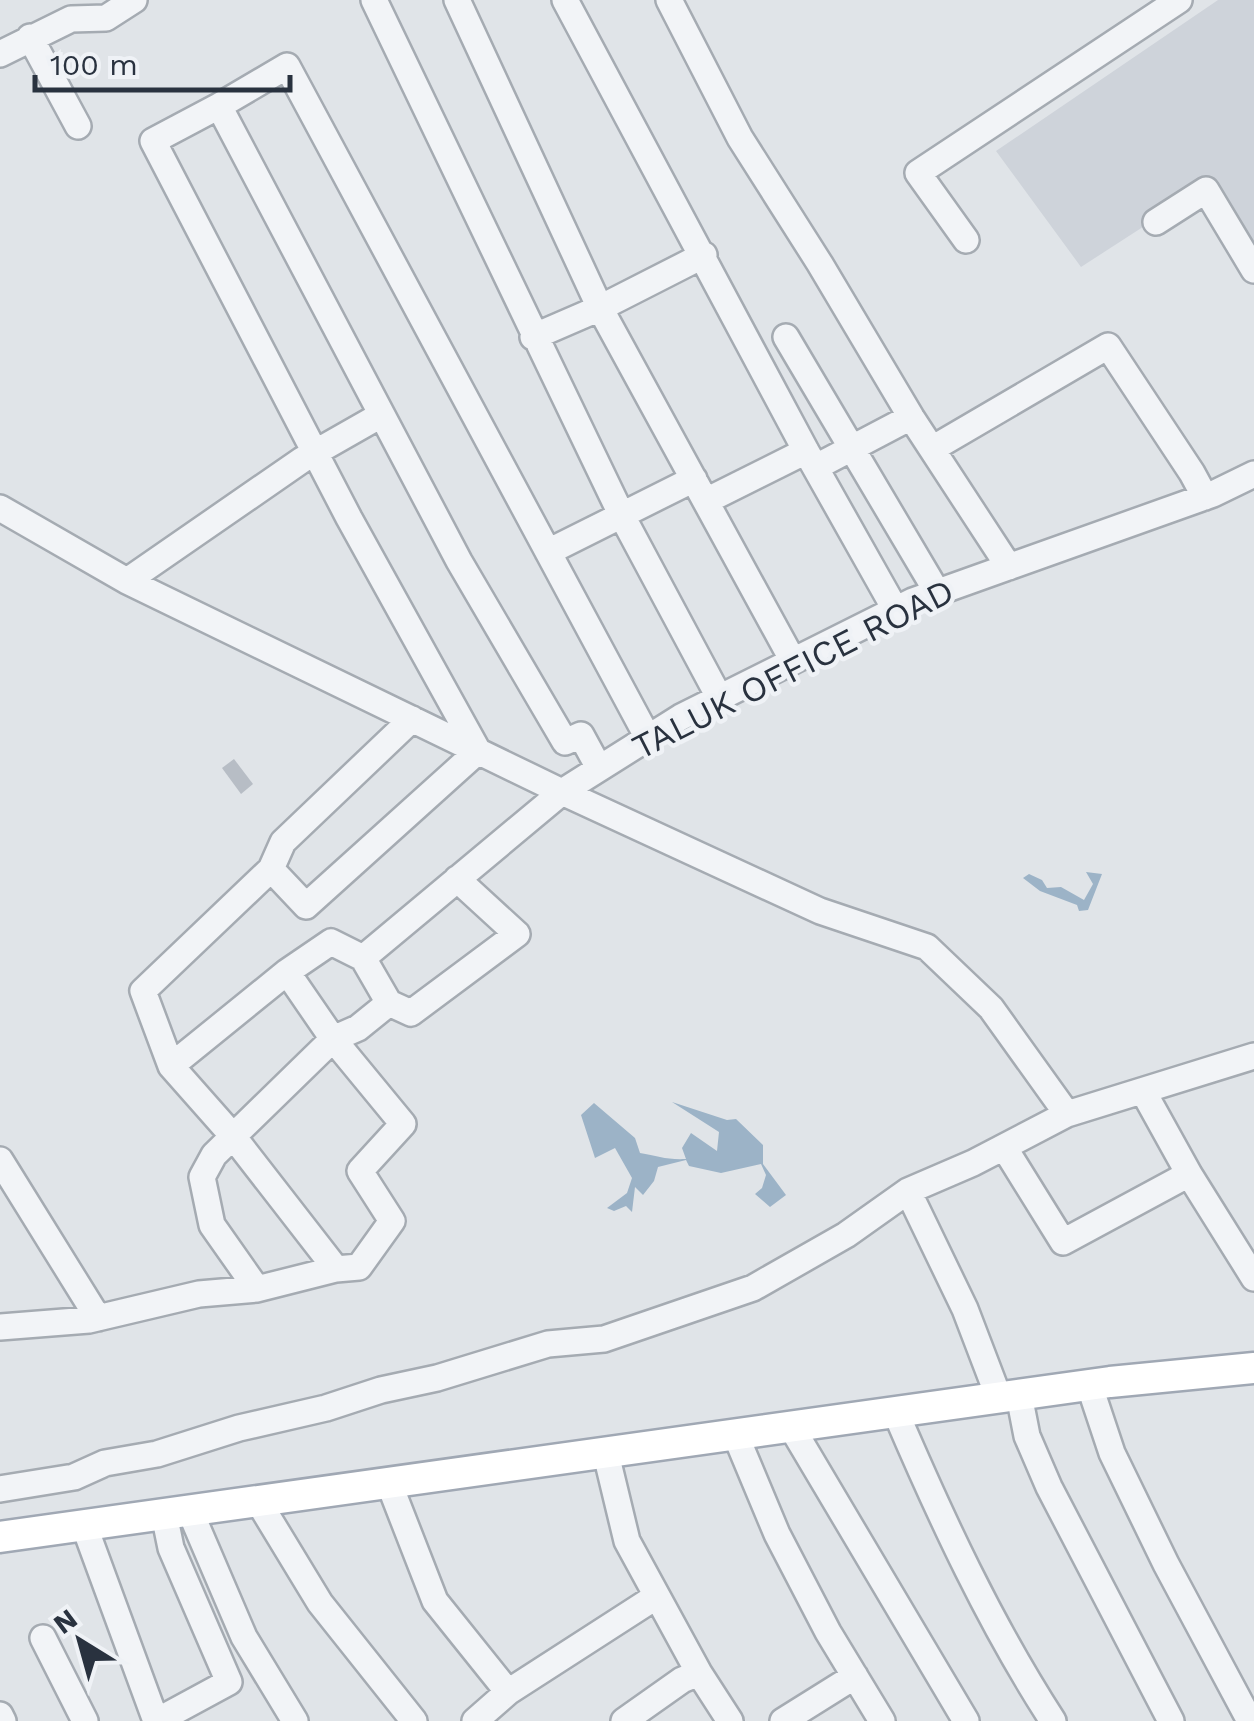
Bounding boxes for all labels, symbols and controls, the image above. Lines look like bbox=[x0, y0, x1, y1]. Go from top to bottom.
scale bar bbox=[35, 30, 290, 92]
text: 100 m bbox=[50, 47, 138, 82]
street label: TALUK OFFICE ROAD bbox=[625, 570, 961, 768]
north arrow bbox=[30, 1591, 130, 1691]
text: N bbox=[47, 1602, 83, 1641]

